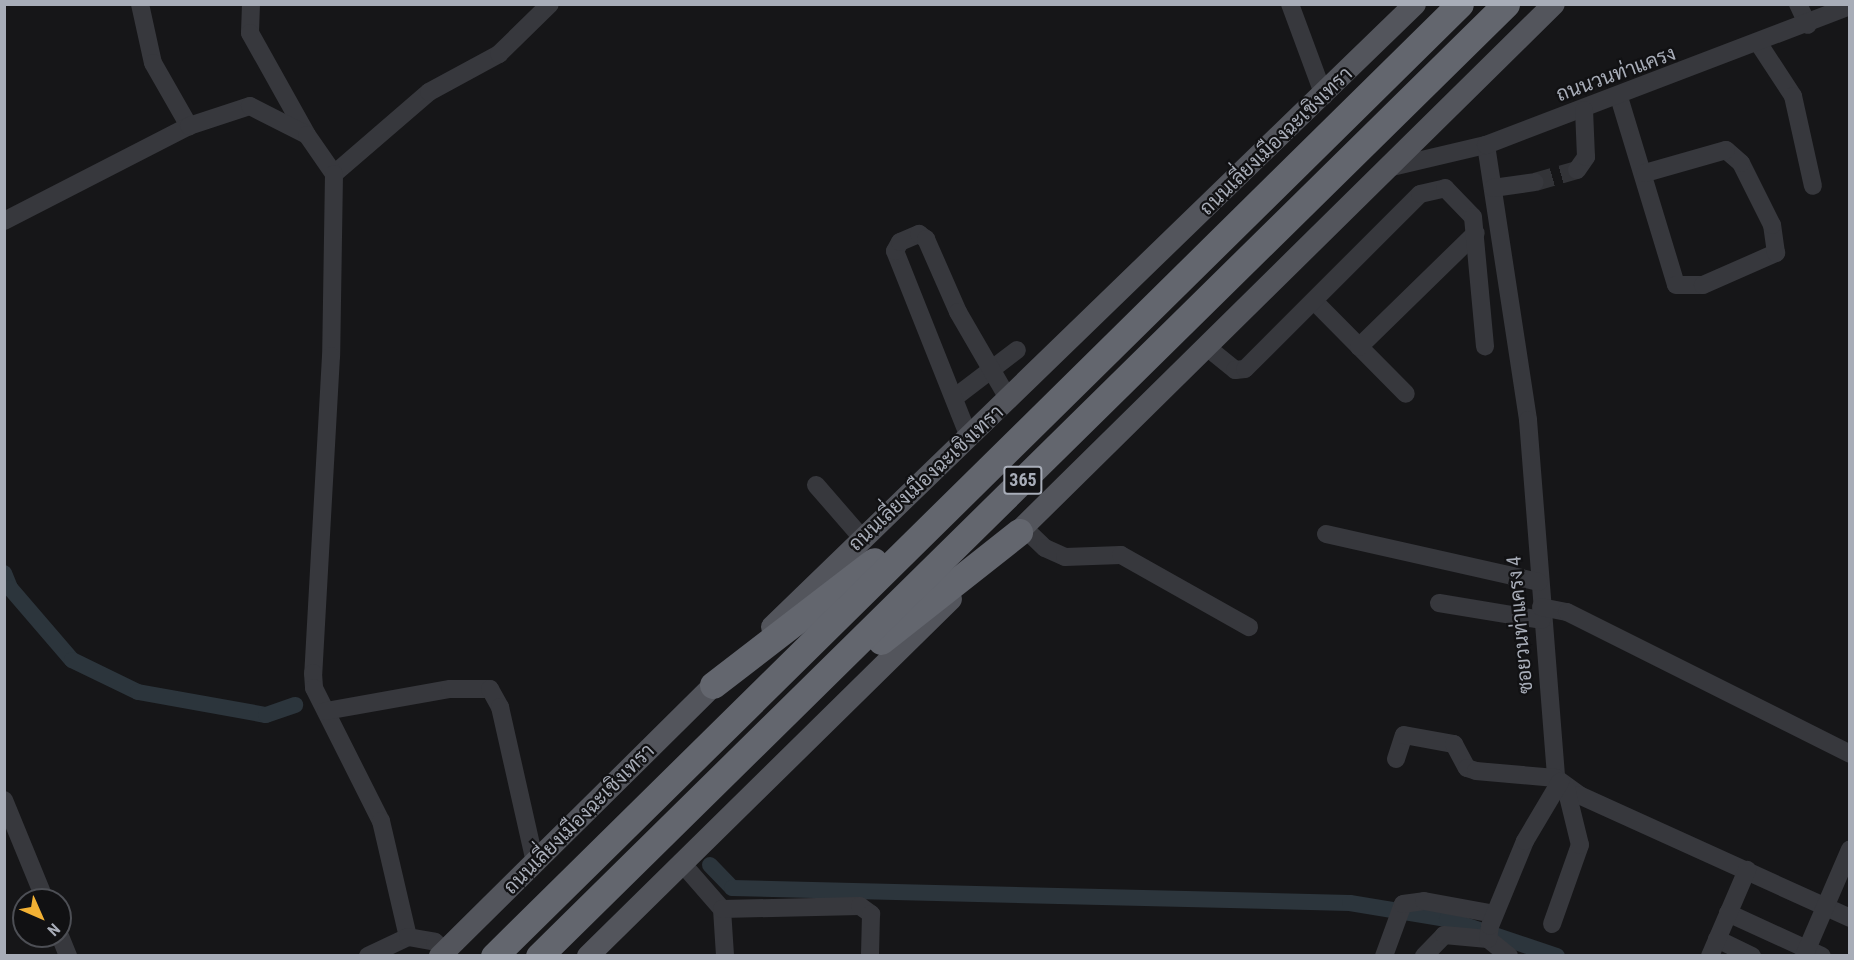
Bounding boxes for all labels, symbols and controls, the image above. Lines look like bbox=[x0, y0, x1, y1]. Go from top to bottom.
street label: ถนนวนท่าแครง bbox=[1553, 41, 1679, 107]
street label: ถนนเลี่ยงเมืองฉะเชิงเทรา bbox=[1195, 62, 1357, 220]
street label: ถนนเลี่ยงเมืองฉะเชิงเทรา bbox=[844, 400, 1008, 556]
road number: 365 bbox=[1002, 465, 1044, 495]
street label: ซอยวนท่าแครง 4 bbox=[1502, 555, 1538, 695]
street label: ถนนเลี่ยงเมืองฉะเชิงเทรา bbox=[499, 739, 659, 899]
north arrow bbox=[12, 888, 72, 948]
text: N bbox=[43, 919, 64, 940]

